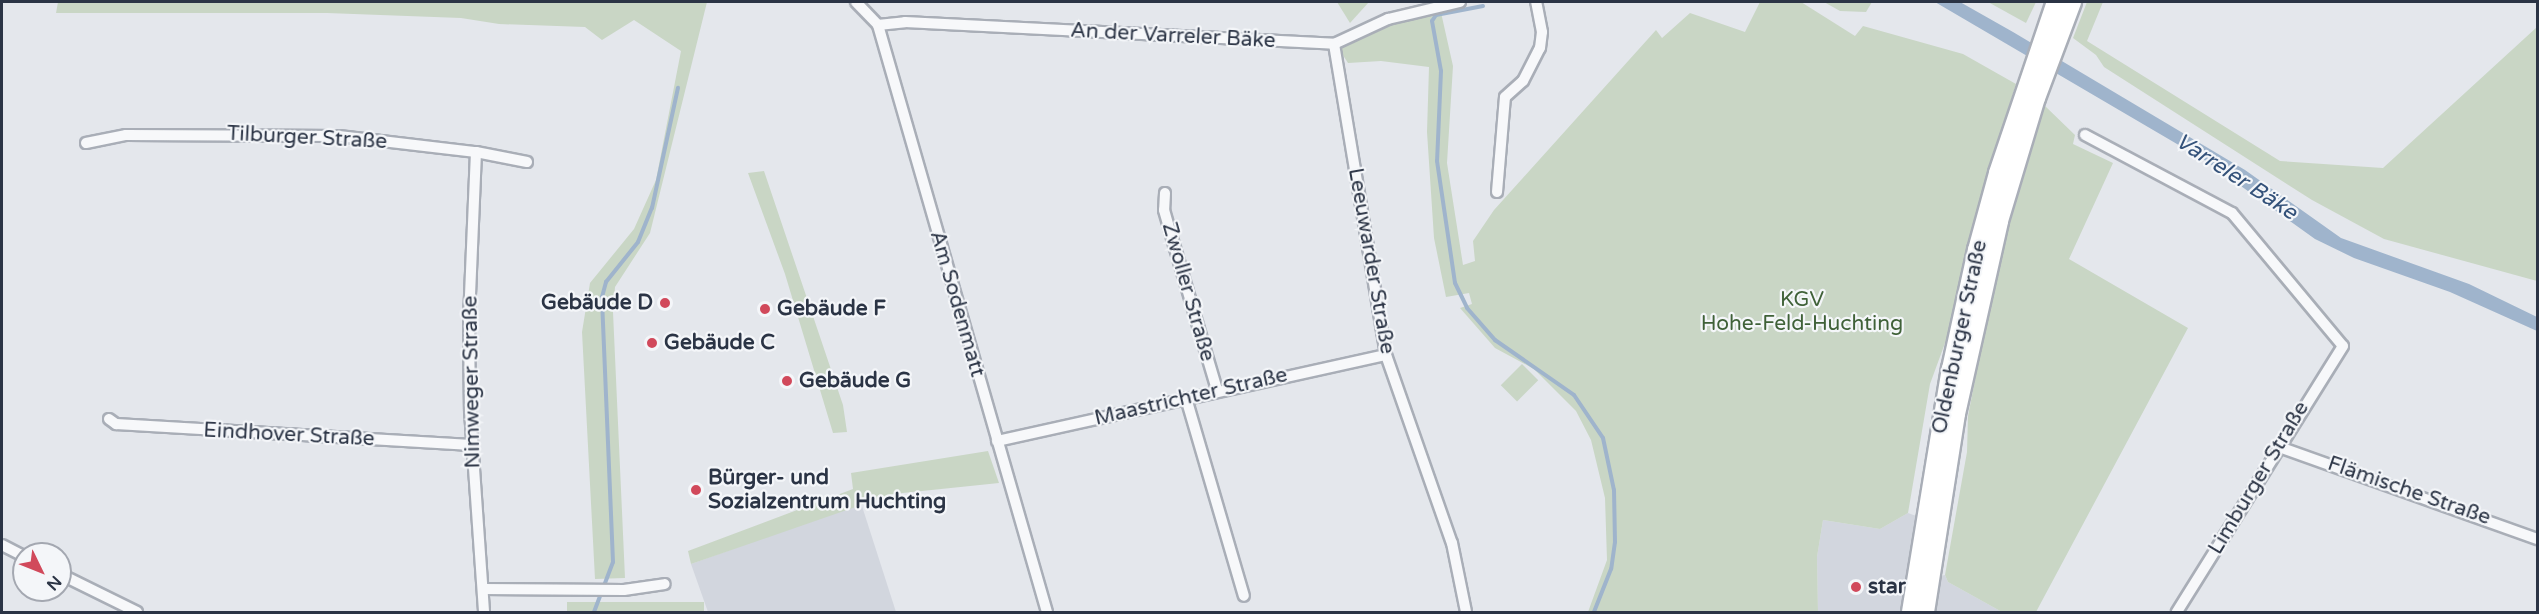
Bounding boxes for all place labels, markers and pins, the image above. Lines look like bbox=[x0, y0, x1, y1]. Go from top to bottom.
place label: Gebäude D bbox=[541, 290, 653, 316]
marker: Gebäude D bbox=[658, 296, 672, 310]
place label: Gebäude F bbox=[777, 296, 886, 322]
marker: Gebäude F bbox=[758, 302, 772, 316]
place label: Gebäude C bbox=[664, 330, 775, 356]
marker: Gebäude C bbox=[645, 336, 659, 350]
place label: Gebäude G bbox=[799, 368, 911, 394]
marker: Gebäude G bbox=[780, 374, 794, 388]
place label: Bürger- und Sozialzentrum Huchting bbox=[708, 465, 946, 515]
marker: Bürger- und Sozialzentrum Huchting bbox=[689, 483, 703, 497]
place label: star bbox=[1868, 574, 1906, 600]
marker: star bbox=[1849, 580, 1863, 594]

